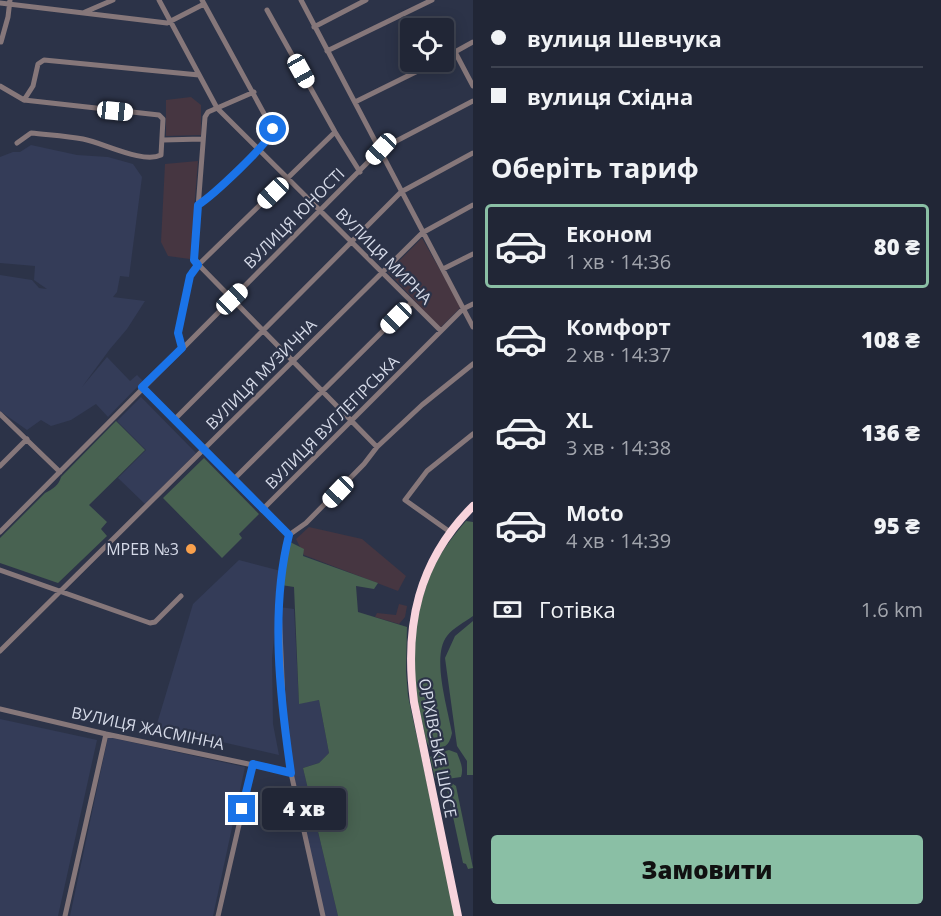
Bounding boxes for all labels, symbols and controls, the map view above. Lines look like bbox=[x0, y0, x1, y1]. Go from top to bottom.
map controls bbox=[400, 18, 454, 72]
button: locate bbox=[400, 18, 454, 72]
text: вулиця Шевчука bbox=[527, 23, 722, 53]
car bbox=[284, 51, 318, 91]
text: вулиця Східна bbox=[527, 81, 693, 111]
car bbox=[96, 100, 134, 122]
route start bbox=[259, 115, 286, 142]
car bbox=[362, 130, 400, 168]
text: Оберіть тариф bbox=[491, 149, 699, 186]
street label: ВУЛИЦЯ ЮНОСТІ bbox=[239, 163, 349, 273]
car bbox=[254, 174, 292, 212]
street label: ВУЛИЦЯ МИРНА bbox=[331, 203, 438, 310]
text: Економ bbox=[566, 218, 652, 248]
icon: car bbox=[494, 219, 548, 273]
text: 80 ₴ bbox=[874, 231, 920, 261]
text: 1 хв · 14:36 bbox=[566, 248, 671, 275]
car bbox=[213, 280, 251, 318]
car bbox=[377, 299, 415, 337]
text: Комфорт bbox=[566, 311, 671, 341]
icon: car bbox=[494, 312, 548, 366]
street label: ВУЛИЦЯ МУЗИЧНА bbox=[201, 313, 322, 434]
text: 108 ₴ bbox=[861, 324, 920, 354]
text: 2 хв · 14:37 bbox=[566, 341, 671, 368]
street label: ВУЛИЦЯ ВУГЛЕГІРСЬКА bbox=[260, 350, 404, 494]
text: XL bbox=[566, 404, 593, 434]
icon: car bbox=[494, 405, 548, 459]
text: 136 ₴ bbox=[861, 417, 920, 447]
text: 3 хв · 14:38 bbox=[566, 434, 671, 461]
car bbox=[319, 473, 357, 511]
text: Moto bbox=[566, 497, 624, 527]
icon: car bbox=[494, 498, 548, 552]
text: 95 ₴ bbox=[874, 510, 920, 540]
text: 4 хв · 14:39 bbox=[566, 527, 671, 554]
place label: МРЕВ №3 bbox=[106, 538, 179, 560]
marker: МРЕВ №3 bbox=[184, 542, 198, 556]
icon: cash bbox=[491, 593, 524, 626]
text: Готівка bbox=[539, 594, 616, 624]
text: 1.6 km bbox=[861, 596, 923, 623]
street label: ОРІХІВСЬКЕ ШОСЕ bbox=[414, 676, 462, 820]
street label: ВУЛИЦЯ ЖАСМІННА bbox=[69, 701, 227, 755]
callout: 4 хв bbox=[263, 788, 347, 830]
route end bbox=[228, 795, 255, 822]
text: 4 хв bbox=[283, 795, 325, 822]
button: Замовити bbox=[491, 835, 923, 904]

